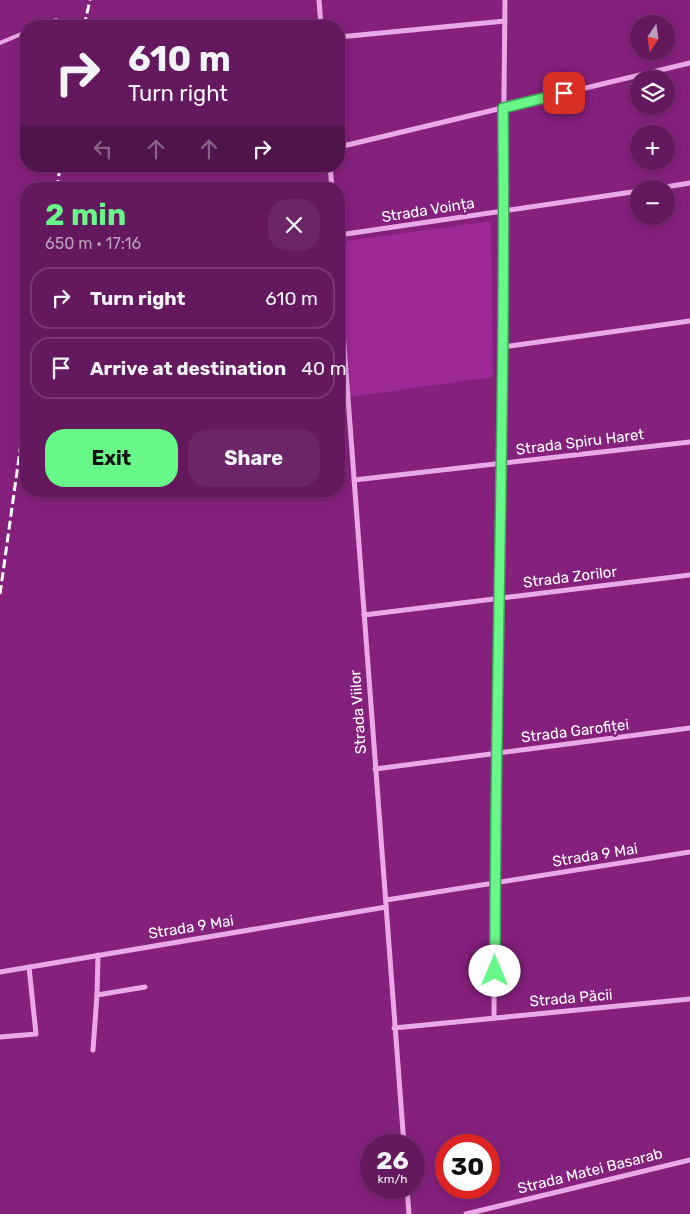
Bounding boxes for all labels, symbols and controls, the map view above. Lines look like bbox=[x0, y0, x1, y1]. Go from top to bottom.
north arrow bbox=[630, 15, 675, 60]
map controls bbox=[630, 15, 675, 225]
text: 610 m bbox=[128, 38, 231, 80]
icon: right bbox=[45, 40, 110, 105]
button: layers bbox=[630, 70, 675, 115]
pin bbox=[543, 72, 585, 114]
icon: arrive bbox=[550, 79, 578, 107]
text: Turn right bbox=[128, 80, 228, 107]
button: + bbox=[630, 125, 675, 170]
icon: left bbox=[89, 135, 117, 163]
icon: ahead bbox=[142, 135, 170, 163]
icon: ahead bbox=[195, 135, 223, 163]
icon: right bbox=[248, 135, 276, 163]
button: − bbox=[630, 180, 675, 225]
street label: Strada Voința bbox=[380, 194, 476, 226]
text: 2 min bbox=[45, 197, 126, 233]
button: close bbox=[268, 199, 320, 251]
text: 650 m · 17:16 bbox=[45, 234, 141, 253]
icon: right bbox=[47, 284, 75, 312]
text: Turn right bbox=[90, 287, 185, 310]
text: 610 m bbox=[265, 287, 318, 310]
icon: arrive bbox=[47, 354, 75, 382]
text: Arrive at destination bbox=[90, 357, 286, 380]
text: 40 m bbox=[301, 357, 347, 380]
street label: Strada Spiru Haret bbox=[515, 425, 645, 459]
button: Exit bbox=[45, 429, 178, 487]
button: Share bbox=[188, 429, 320, 487]
street label: Strada Zorilor bbox=[522, 562, 618, 592]
street label: Strada Viilor bbox=[346, 669, 370, 755]
street label: Strada Garofiței bbox=[520, 715, 630, 747]
street label: Strada 9 Mai bbox=[551, 839, 639, 871]
street label: Strada 9 Mai bbox=[147, 911, 235, 943]
position arrow bbox=[468, 944, 520, 996]
street label: Strada Păcii bbox=[529, 985, 613, 1011]
speed limit sign: 30 bbox=[435, 1134, 500, 1199]
street label: Strada Matei Basarab bbox=[516, 1144, 664, 1198]
text: 26 bbox=[376, 1146, 409, 1175]
text: km/h bbox=[378, 1172, 407, 1186]

